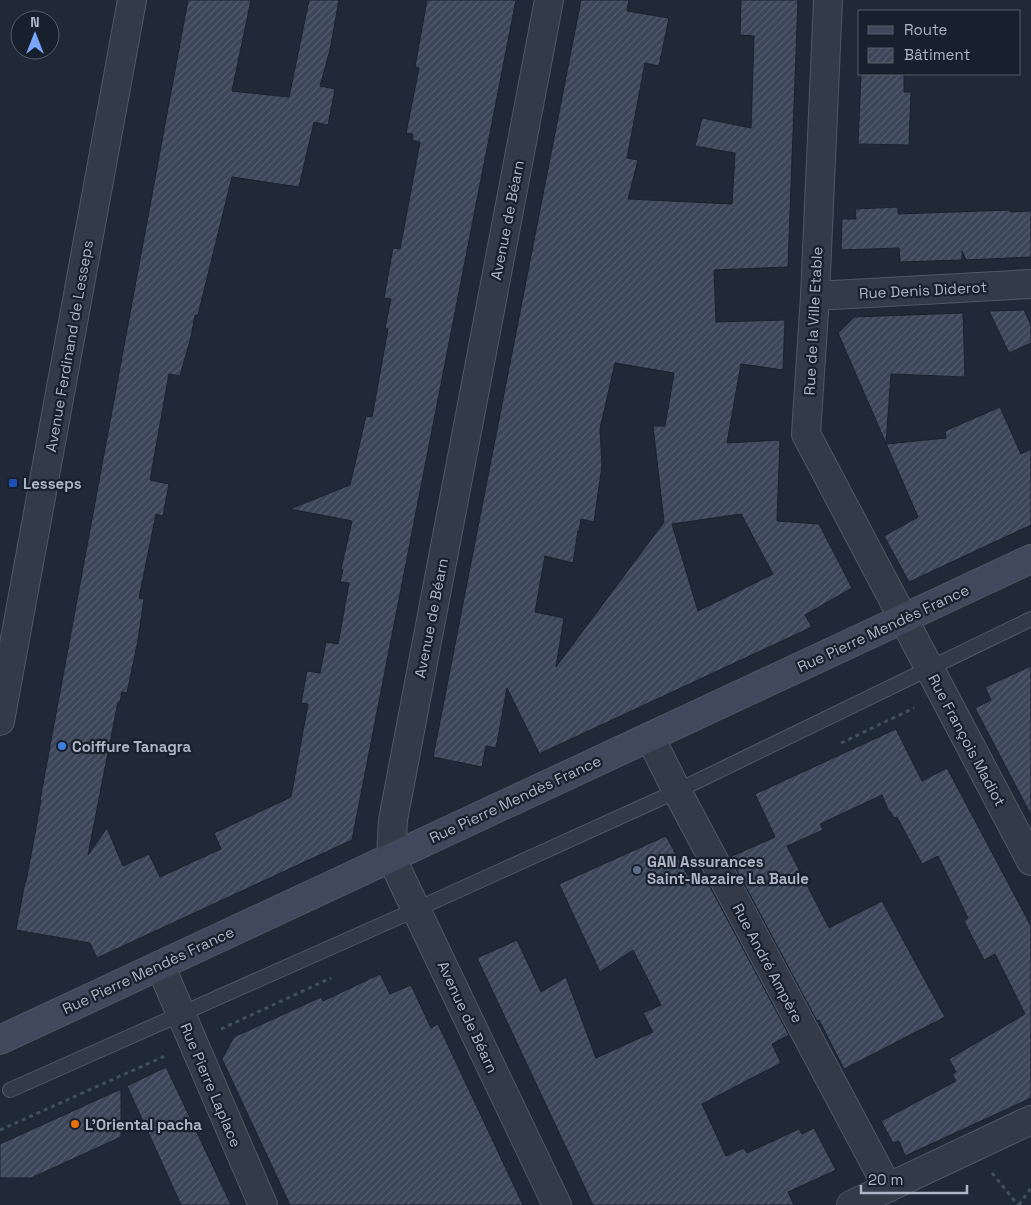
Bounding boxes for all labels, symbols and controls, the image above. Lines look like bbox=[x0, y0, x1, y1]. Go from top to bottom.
north arrow bbox=[10, 10, 60, 60]
legend bbox=[858, 10, 1021, 75]
text: N bbox=[30, 13, 40, 31]
text: Route bbox=[904, 20, 948, 39]
text: Bâtiment bbox=[904, 45, 970, 64]
street label: Avenue de Béarn bbox=[486, 159, 528, 281]
street label: Avenue Ferdinand de Lesseps bbox=[41, 239, 97, 453]
street label: Rue de la Ville Etable bbox=[800, 246, 826, 396]
street label: Rue Denis Diderot bbox=[858, 277, 988, 303]
place label: Lesseps bbox=[23, 474, 82, 493]
marker: Lesseps bbox=[7, 477, 19, 489]
street label: Avenue de Béarn bbox=[410, 557, 452, 679]
street label: Rue Pierre Mendès France bbox=[794, 580, 972, 676]
street label: Rue François Madiot bbox=[924, 671, 1010, 809]
place label: Coiffure Tanagra bbox=[72, 737, 191, 756]
marker: Coiffure Tanagra bbox=[56, 740, 68, 752]
street label: Rue Pierre Mendès France bbox=[426, 751, 604, 847]
place label: GAN Assurances Saint-Nazaire La Baule bbox=[647, 852, 809, 888]
marker: GAN Assurances Saint-Nazaire La Baule bbox=[631, 864, 643, 876]
street label: Rue André Ampère bbox=[728, 900, 808, 1026]
street label: Rue Pierre Mendès France bbox=[59, 922, 237, 1018]
street label: Avenue de Béarn bbox=[434, 958, 502, 1076]
street label: Rue Pierre Laplace bbox=[176, 1020, 246, 1150]
place label: L'Oriental pacha bbox=[85, 1115, 202, 1134]
marker: L'Oriental pacha bbox=[69, 1118, 81, 1130]
scale bar bbox=[861, 1162, 967, 1194]
text: 20 m bbox=[868, 1170, 903, 1189]

